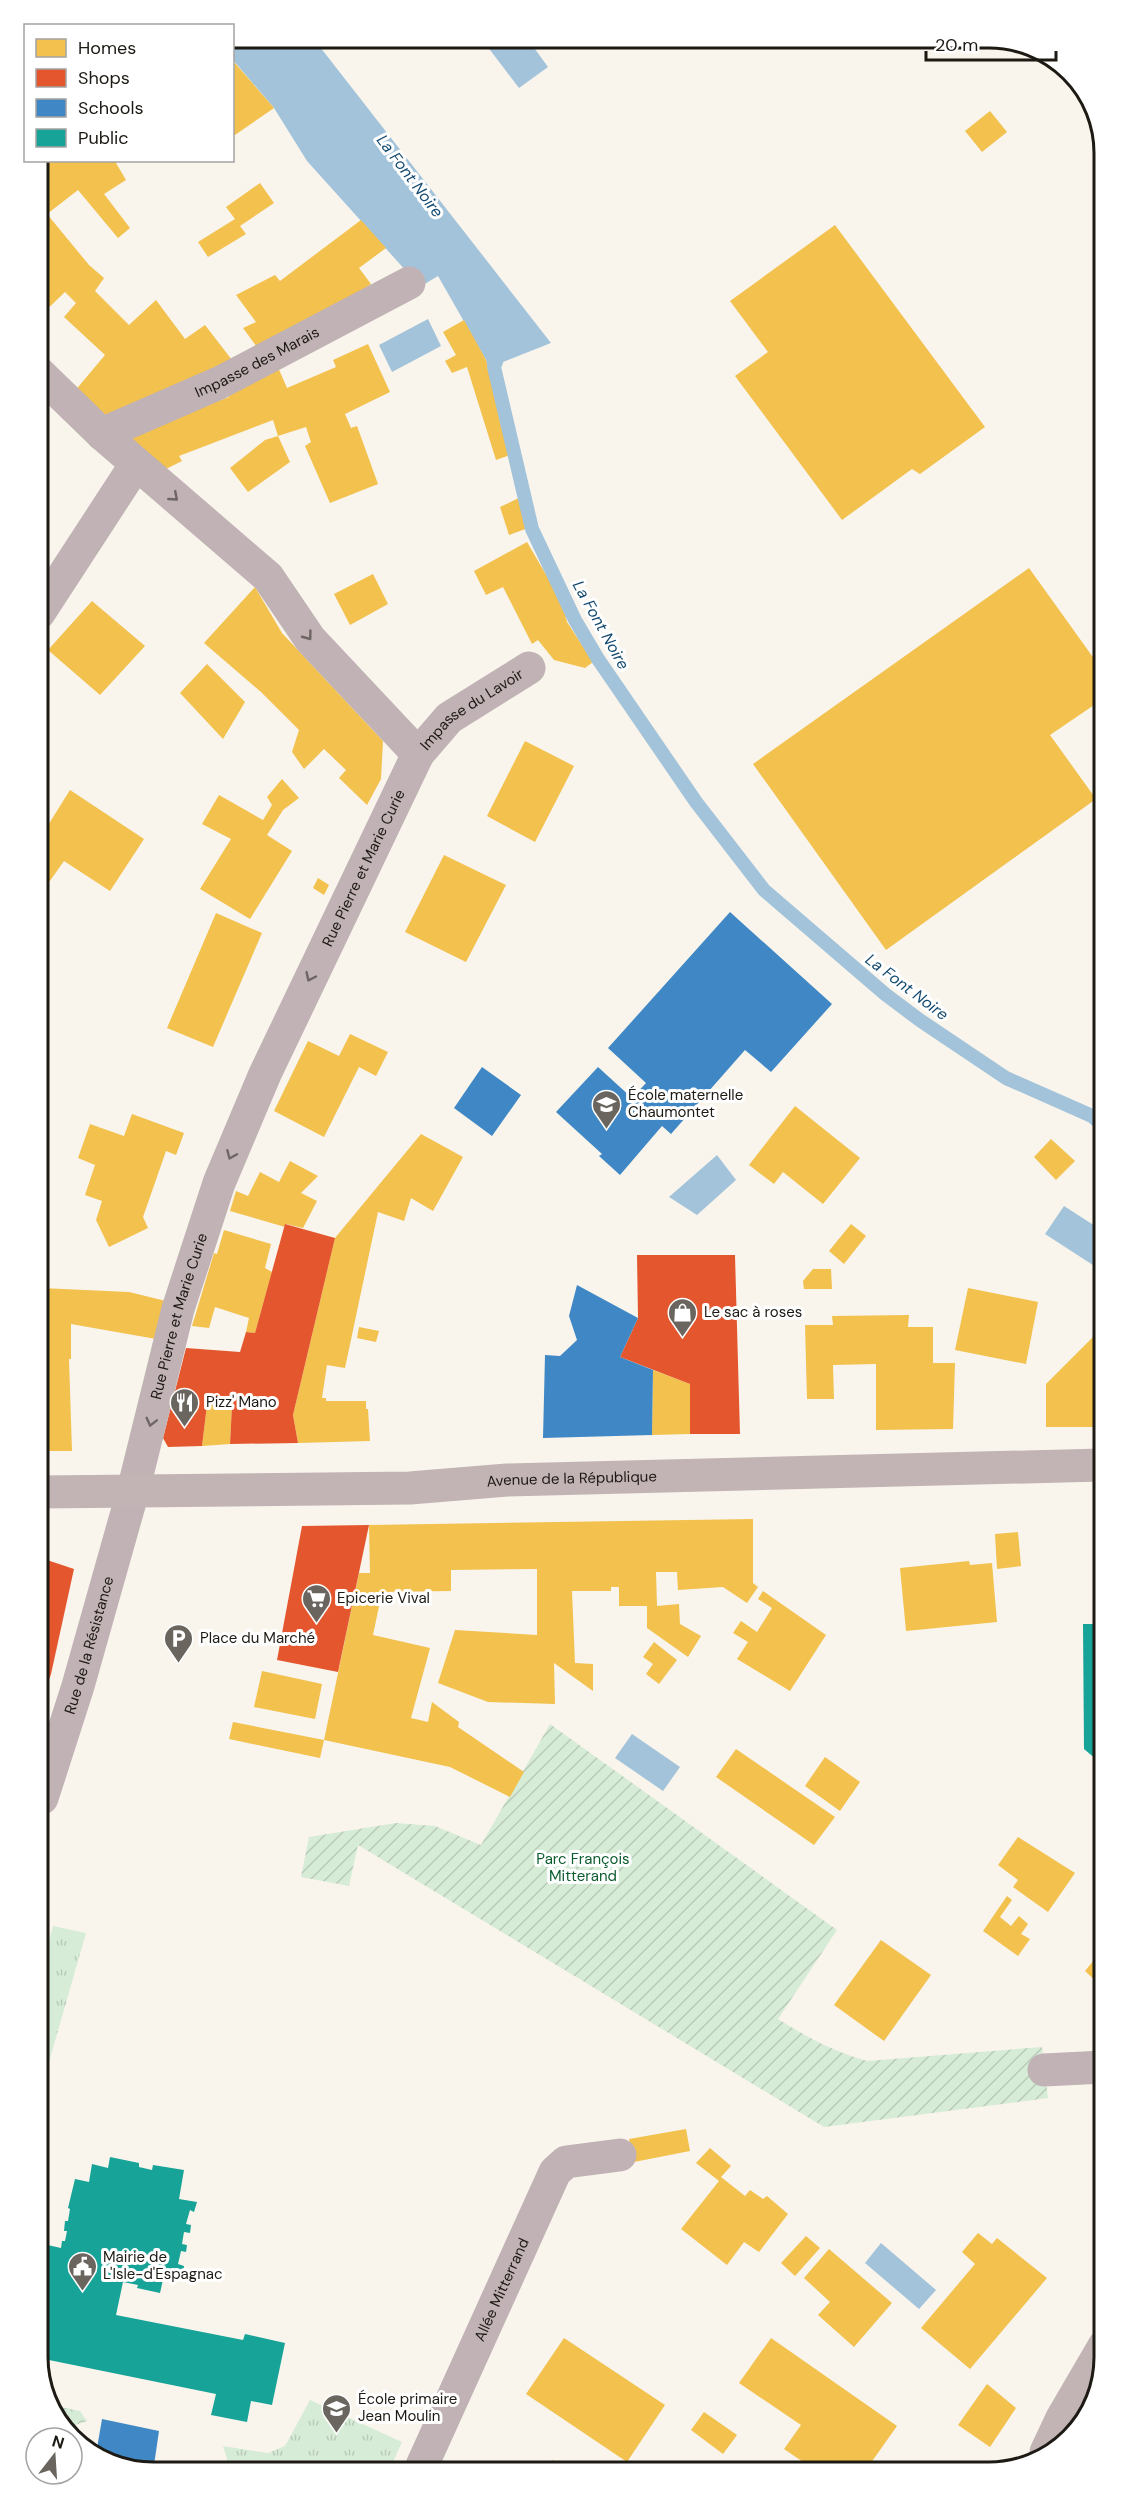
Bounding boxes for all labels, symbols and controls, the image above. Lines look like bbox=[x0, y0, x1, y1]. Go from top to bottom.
legend bbox=[24, 24, 234, 162]
scale bar bbox=[926, 24, 1056, 62]
text: 20 m bbox=[935, 33, 978, 57]
text: Homes bbox=[78, 36, 136, 60]
text: Shops bbox=[78, 66, 130, 90]
text: Schools bbox=[78, 96, 143, 120]
text: Public bbox=[78, 126, 129, 150]
water label: La Font Noire bbox=[372, 130, 448, 222]
street label: Impasse des Marais bbox=[192, 322, 323, 402]
one-way arrow bbox=[167, 490, 178, 501]
water label: La Font Noire bbox=[568, 577, 634, 673]
one-way arrow bbox=[301, 629, 312, 640]
street label: Impasse du Lavoir bbox=[416, 664, 528, 754]
street label: Rue Pierre et Marie Curie bbox=[317, 786, 410, 950]
water label: La Font Noire bbox=[861, 949, 953, 1025]
one-way arrow bbox=[306, 971, 318, 982]
place label: École maternelle Chaumontet bbox=[628, 1085, 743, 1122]
school or university icon: École maternelle Chaumontet bbox=[591, 1088, 623, 1130]
one-way arrow bbox=[226, 1149, 238, 1160]
street label: Rue Pierre et Marie Curie bbox=[146, 1231, 212, 1401]
shop icon: Le sac à roses bbox=[667, 1296, 699, 1338]
place label: Le sac à roses bbox=[704, 1302, 802, 1322]
restaurant icon: Pizz' Mano bbox=[169, 1386, 201, 1428]
place label: Pizz' Mano bbox=[206, 1392, 277, 1412]
one-way arrow bbox=[145, 1417, 158, 1427]
street label: Avenue de la République bbox=[486, 1466, 657, 1492]
street label: Rue de la Résistance bbox=[60, 1574, 118, 1717]
supermarket icon: Epicerie Vival bbox=[300, 1582, 332, 1624]
place label: Epicerie Vival bbox=[337, 1588, 430, 1608]
parking icon: Place du Marché bbox=[163, 1622, 195, 1664]
place label: Place du Marché bbox=[200, 1628, 315, 1648]
park label: Parc François Mitterand bbox=[536, 1849, 630, 1886]
street label: Allée Mitterrand bbox=[470, 2235, 534, 2345]
place label: Mairie de L'Isle-d'Espagnac bbox=[103, 2247, 222, 2284]
public building icon: Mairie de L'Isle-d'Espagnac bbox=[66, 2250, 98, 2292]
place label: École primaire Jean Moulin bbox=[358, 2389, 457, 2426]
school or university icon: École primaire Jean Moulin bbox=[321, 2392, 353, 2434]
north arrow bbox=[24, 2426, 84, 2486]
text: N bbox=[50, 2430, 67, 2454]

